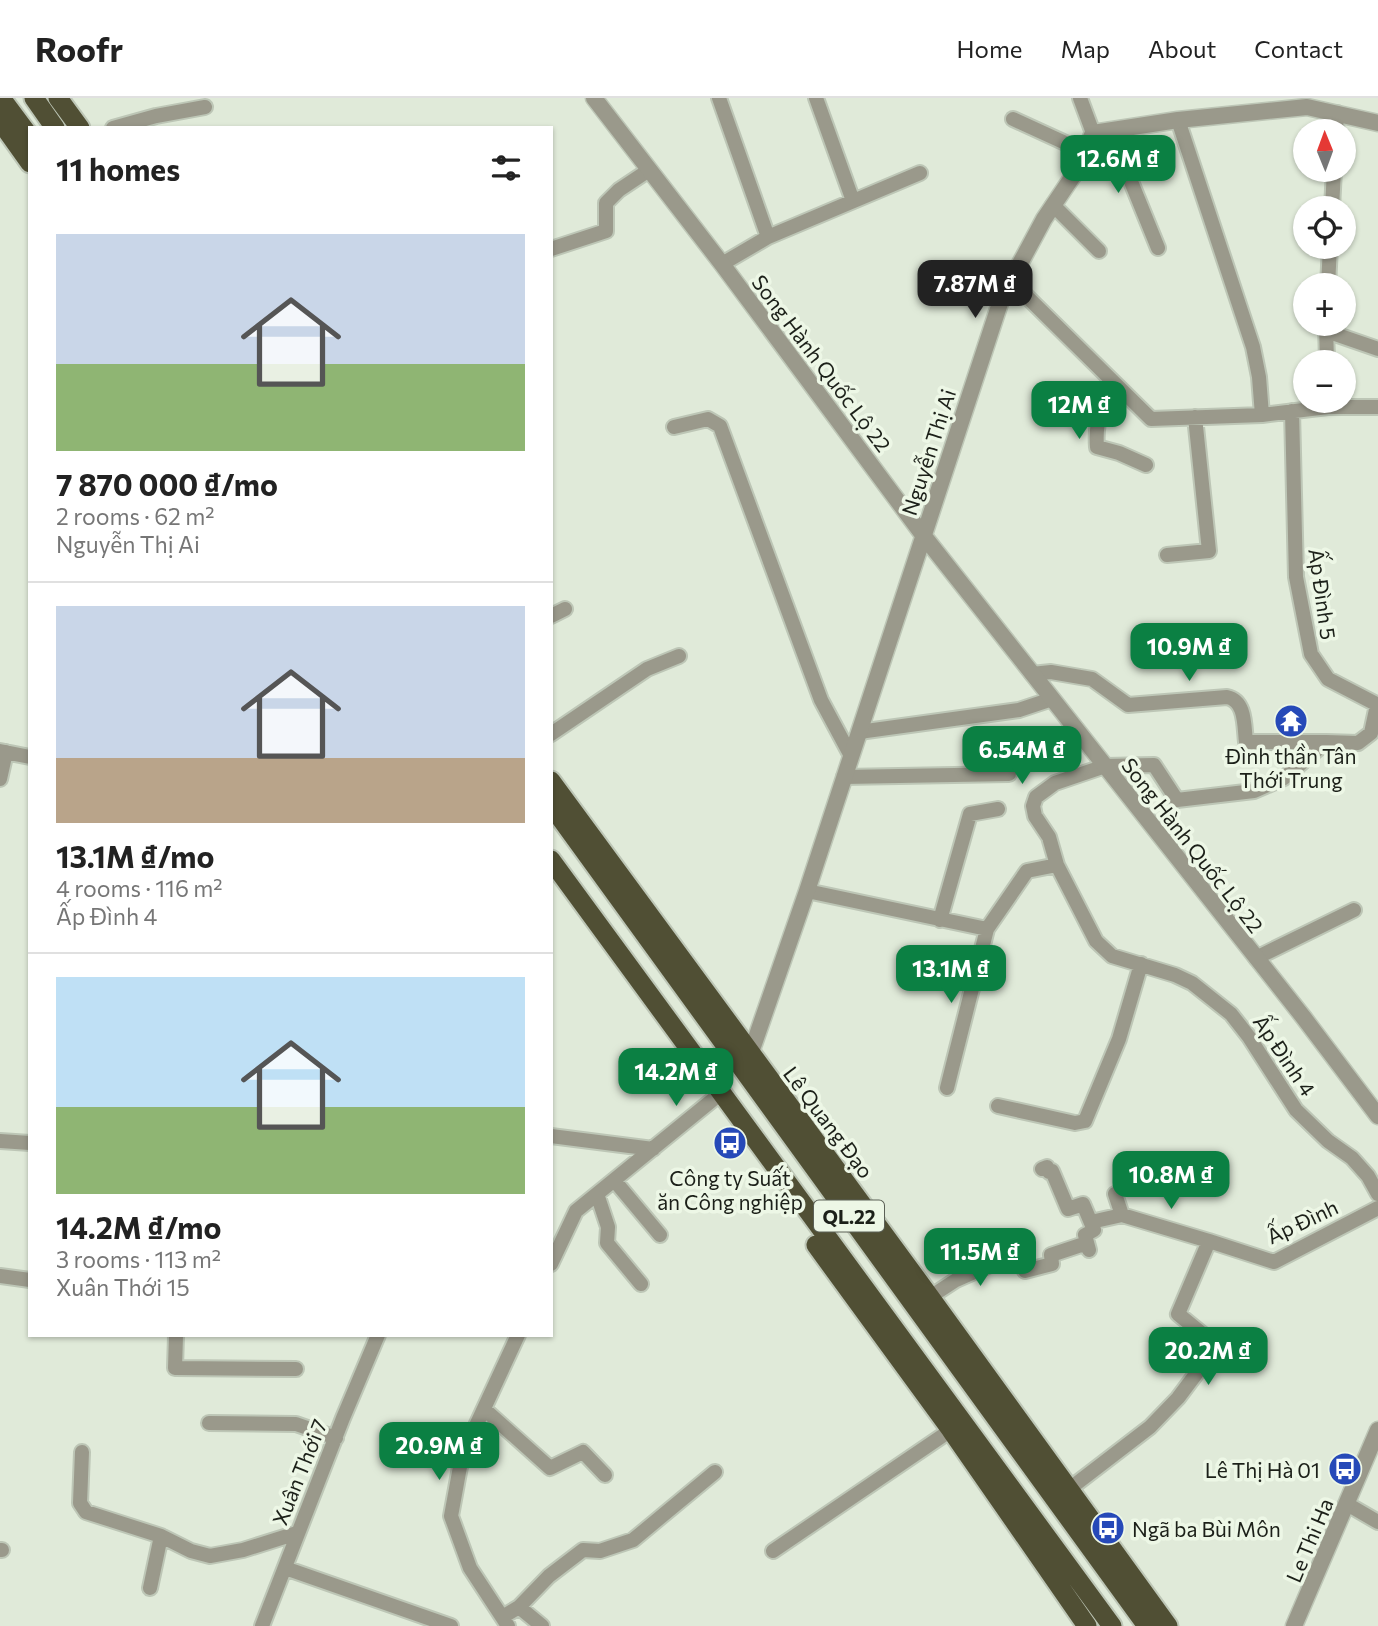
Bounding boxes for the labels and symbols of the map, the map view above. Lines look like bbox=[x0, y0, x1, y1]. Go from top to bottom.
north arrow bbox=[1293, 119, 1356, 182]
pin: 12.6M ₫ bbox=[1053, 136, 1183, 195]
pin: 7.87M ₫ bbox=[910, 260, 1040, 320]
street label: Song Hành Quốc Lộ 22 bbox=[747, 270, 897, 456]
pin: 12M ₫ bbox=[1030, 382, 1128, 441]
street label: Nguyễn Thị Ai bbox=[895, 385, 960, 518]
street label: Ấp Đình 5 bbox=[1304, 546, 1345, 641]
pin: 10.9M ₫ bbox=[1124, 624, 1254, 683]
temple icon: Đình thần Tân Thới Trung bbox=[1272, 702, 1310, 740]
pin: 6.54M ₫ bbox=[957, 726, 1087, 786]
place label: Đình thần Tân Thới Trung bbox=[1224, 743, 1357, 792]
street label: Song Hành Quốc Lộ 22 bbox=[1117, 753, 1269, 937]
pin: 13.1M ₫ bbox=[886, 946, 1016, 1005]
street label: Ấp Đình 4 bbox=[1249, 1008, 1324, 1101]
pin: 14.2M ₫ bbox=[611, 1048, 741, 1108]
street label: Lê Quang Đạo bbox=[779, 1061, 879, 1183]
bus stop icon: Công ty Suất ăn Công nghiệp bbox=[711, 1124, 749, 1162]
pin: 10.8M ₫ bbox=[1106, 1152, 1236, 1211]
place label: Công ty Suất ăn Công nghiệp bbox=[657, 1165, 803, 1214]
street label: Ấp Đình bbox=[1261, 1191, 1342, 1248]
road number: QL.22 bbox=[814, 1200, 884, 1232]
pin: 11.5M ₫ bbox=[915, 1228, 1045, 1288]
pin: 20.2M ₫ bbox=[1143, 1328, 1273, 1387]
street label: Xuân Thới 7 bbox=[266, 1415, 332, 1529]
pin: 20.9M ₫ bbox=[374, 1422, 504, 1482]
bus stop icon: Lê Thị Hà 01 bbox=[1326, 1450, 1364, 1488]
place label: Lê Thị Hà 01 bbox=[1205, 1457, 1320, 1482]
street label: Le Thi Ha bbox=[1280, 1494, 1338, 1586]
bus stop icon: Ngã ba Bùi Môn bbox=[1089, 1509, 1127, 1547]
place label: Ngã ba Bùi Môn bbox=[1132, 1516, 1281, 1541]

